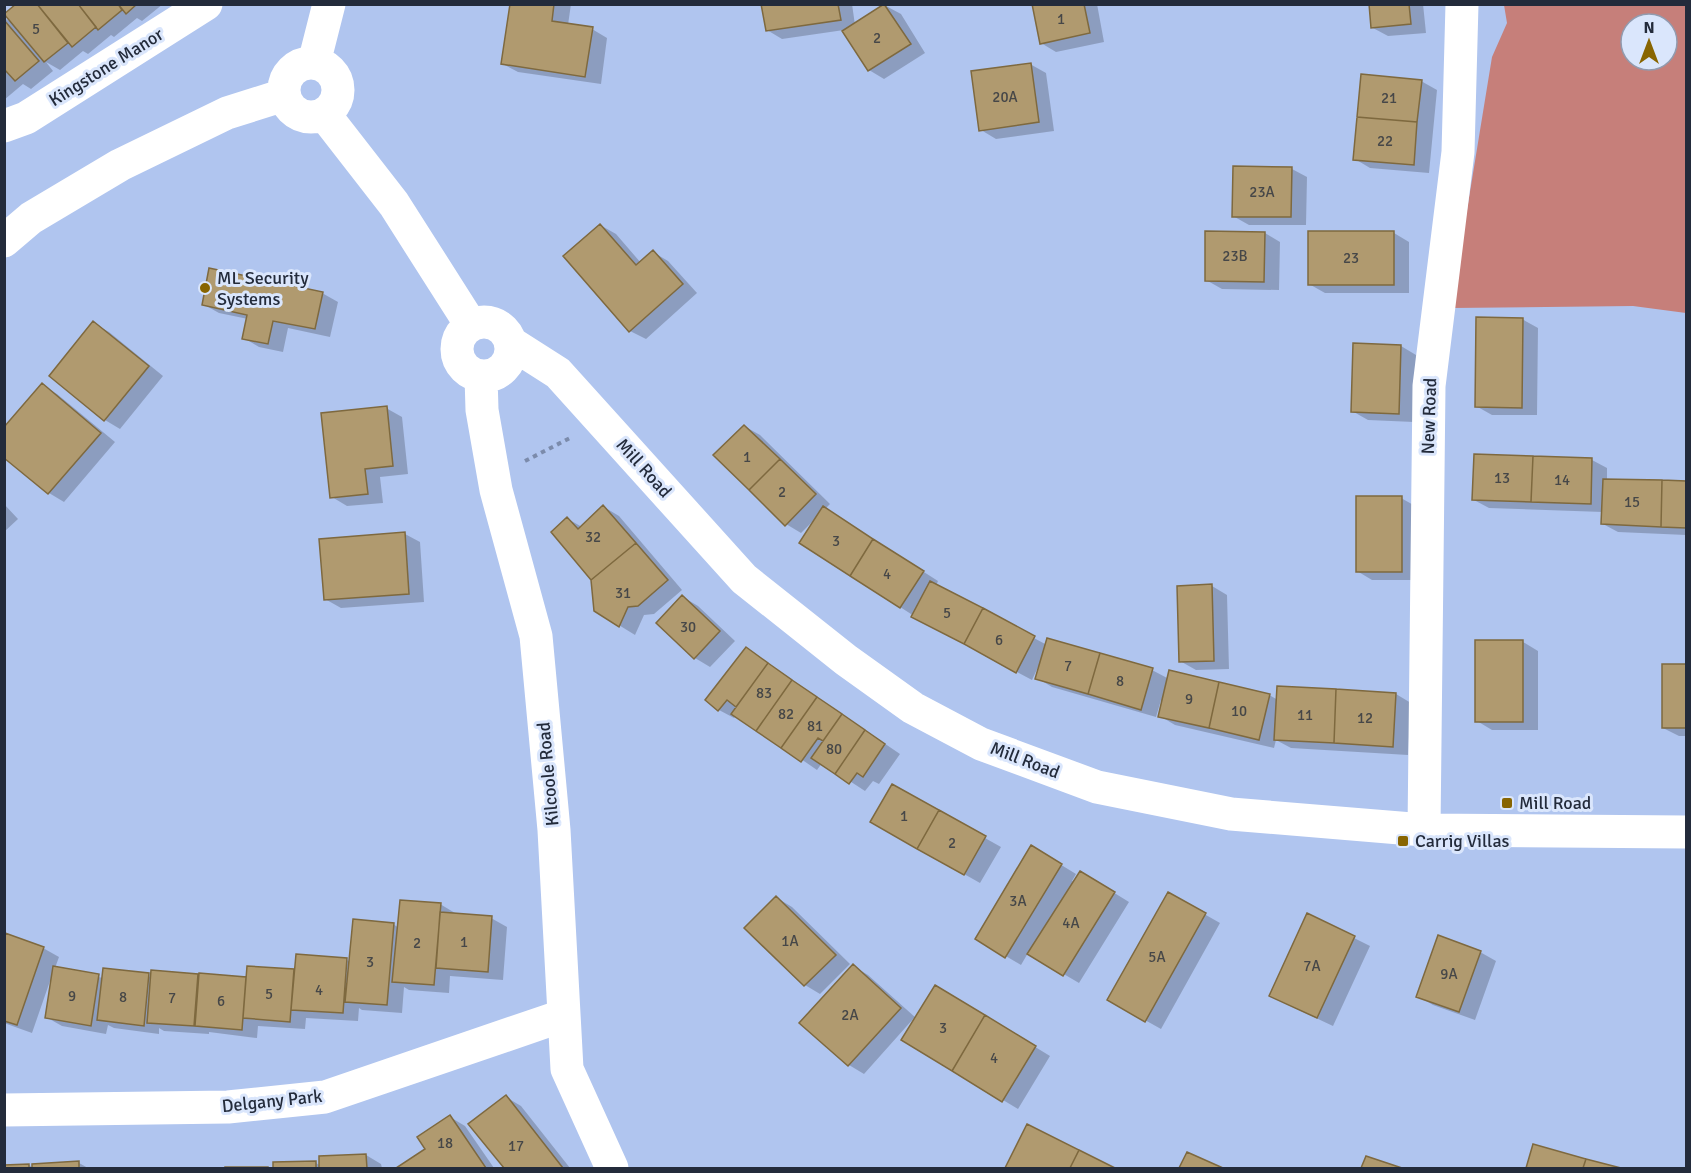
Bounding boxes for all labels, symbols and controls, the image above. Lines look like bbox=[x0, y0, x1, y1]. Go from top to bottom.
house number: 1 bbox=[1057, 10, 1065, 28]
north arrow bbox=[1619, 12, 1679, 72]
text: N bbox=[1643, 18, 1655, 38]
house number: 5 bbox=[32, 20, 40, 38]
street label: Kingstone Manor bbox=[45, 23, 168, 111]
house number: 2 bbox=[873, 29, 881, 47]
house number: 20A bbox=[992, 88, 1018, 106]
house number: 21 bbox=[1381, 89, 1397, 107]
house number: 22 bbox=[1377, 132, 1393, 150]
house number: 23A bbox=[1249, 183, 1275, 201]
house number: 23B bbox=[1222, 247, 1248, 265]
house number: 23 bbox=[1343, 249, 1359, 267]
place label: ML Security Systems bbox=[217, 267, 309, 310]
marker: ML Security Systems bbox=[198, 281, 212, 295]
street label: New Road bbox=[1417, 377, 1441, 455]
street label: Mill Road bbox=[612, 434, 676, 502]
house number: 1 bbox=[743, 448, 751, 466]
house number: 13 bbox=[1494, 469, 1510, 487]
house number: 14 bbox=[1554, 471, 1570, 489]
house number: 2 bbox=[778, 483, 786, 501]
house number: 15 bbox=[1624, 493, 1640, 511]
house number: 32 bbox=[585, 528, 601, 546]
house number: 3 bbox=[832, 532, 840, 550]
house number: 4 bbox=[883, 565, 891, 583]
house number: 31 bbox=[615, 584, 631, 602]
house number: 5 bbox=[943, 604, 951, 622]
house number: 30 bbox=[680, 618, 696, 636]
house number: 6 bbox=[995, 631, 1003, 649]
house number: 7 bbox=[1064, 657, 1072, 675]
house number: 8 bbox=[1116, 672, 1124, 690]
house number: 83 bbox=[756, 684, 772, 702]
house number: 9 bbox=[1185, 690, 1193, 708]
house number: 10 bbox=[1231, 702, 1247, 720]
house number: 82 bbox=[778, 705, 794, 723]
house number: 11 bbox=[1297, 706, 1313, 724]
house number: 12 bbox=[1357, 709, 1373, 727]
house number: 81 bbox=[807, 717, 823, 735]
street label: Kilcoole Road bbox=[532, 721, 564, 827]
street label: Mill Road bbox=[987, 737, 1063, 783]
house number: 80 bbox=[826, 740, 842, 758]
place label: Mill Road bbox=[1519, 792, 1591, 814]
marker: Mill Road bbox=[1500, 796, 1514, 810]
house number: 1 bbox=[900, 807, 908, 825]
place label: Carrig Villas bbox=[1415, 830, 1510, 852]
house number: 2 bbox=[948, 834, 956, 852]
marker: Carrig Villas bbox=[1396, 834, 1410, 848]
house number: 3A bbox=[1009, 892, 1027, 910]
house number: 4A bbox=[1062, 914, 1080, 932]
house number: 1A bbox=[781, 932, 799, 950]
house number: 1 bbox=[460, 933, 468, 951]
house number: 2 bbox=[413, 934, 421, 952]
house number: 5A bbox=[1148, 948, 1166, 966]
house number: 3 bbox=[366, 953, 374, 971]
house number: 7A bbox=[1303, 957, 1321, 975]
house number: 9A bbox=[1440, 965, 1458, 983]
house number: 4 bbox=[315, 981, 323, 999]
house number: 5 bbox=[265, 985, 273, 1003]
house number: 9 bbox=[68, 987, 76, 1005]
house number: 8 bbox=[119, 988, 127, 1006]
house number: 7 bbox=[168, 989, 176, 1007]
house number: 6 bbox=[217, 992, 225, 1010]
house number: 2A bbox=[841, 1006, 859, 1024]
house number: 3 bbox=[939, 1019, 947, 1037]
house number: 4 bbox=[990, 1049, 998, 1067]
street label: Delgany Park bbox=[221, 1085, 323, 1117]
house number: 18 bbox=[437, 1134, 453, 1152]
house number: 17 bbox=[508, 1137, 524, 1155]

